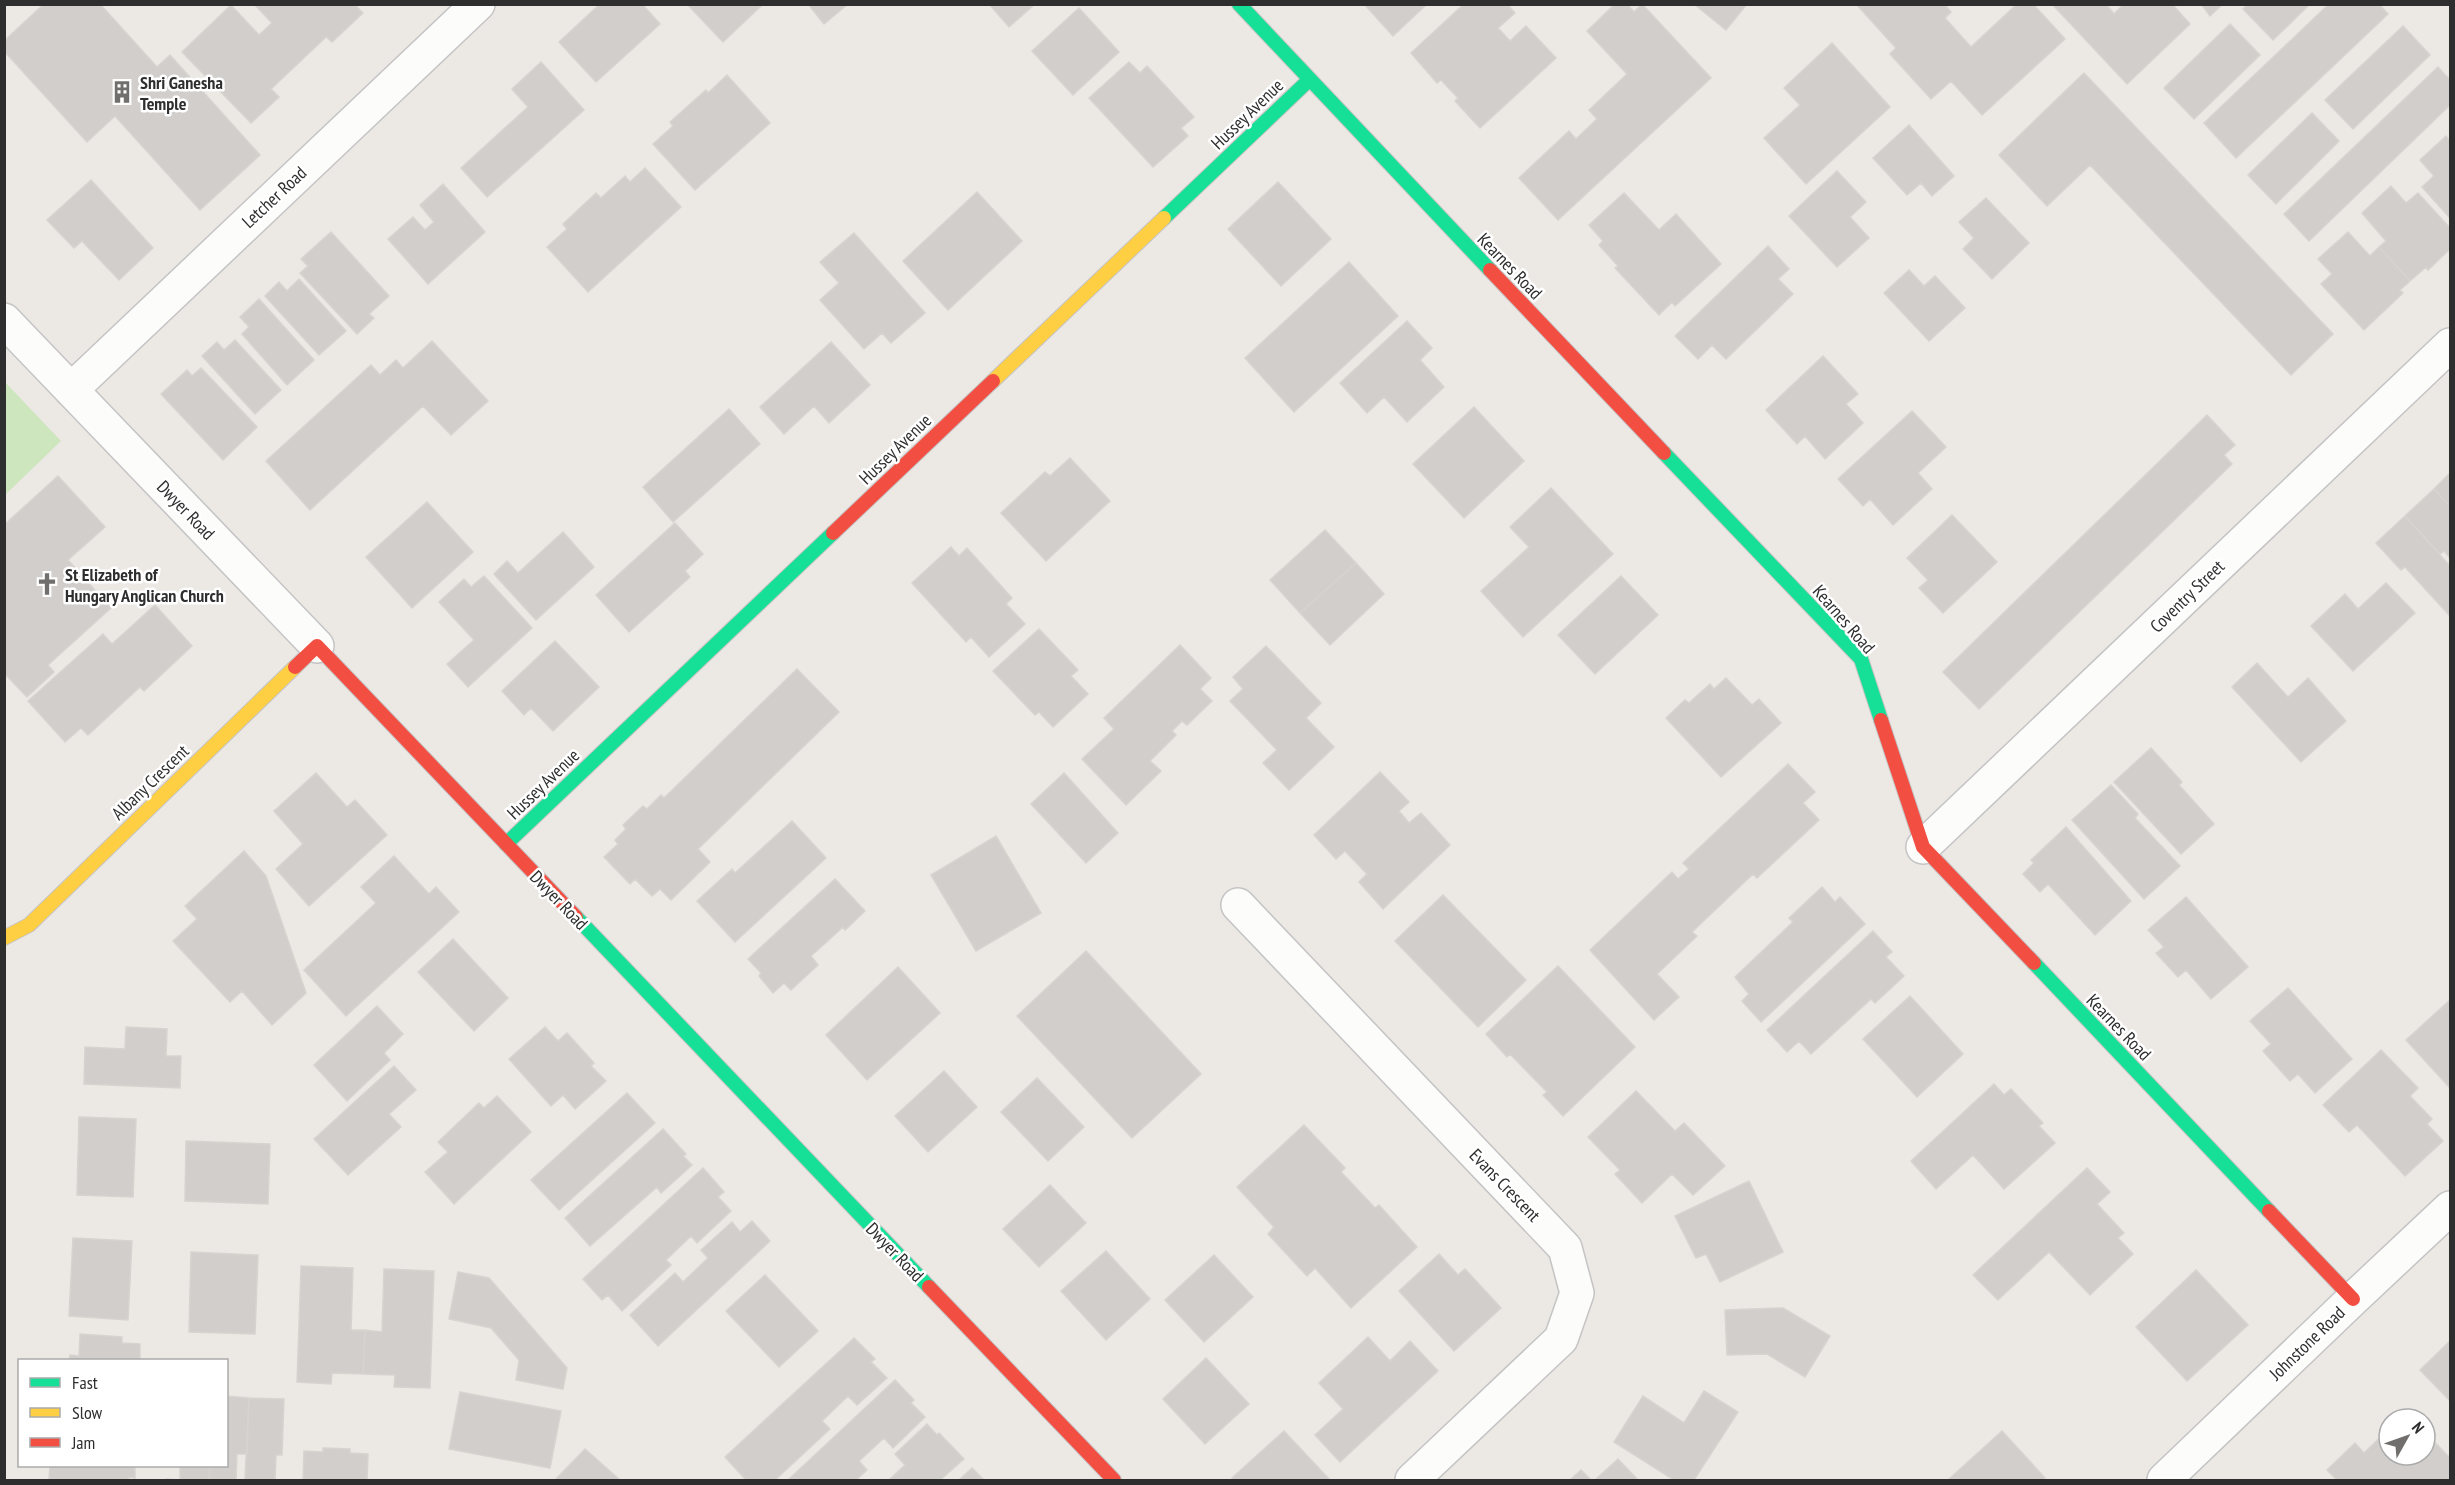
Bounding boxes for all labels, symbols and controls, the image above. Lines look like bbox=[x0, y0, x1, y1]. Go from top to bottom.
place label: Shri Ganesha Temple bbox=[140, 71, 223, 115]
street label: Hussey Avenue bbox=[1206, 74, 1288, 154]
building icon: Shri Ganesha Temple bbox=[109, 79, 135, 105]
street label: Letcher Road bbox=[237, 161, 311, 233]
street label: Kearnes Road bbox=[1473, 228, 1547, 304]
street label: Hussey Avenue bbox=[854, 409, 936, 489]
street label: Dwyer Road bbox=[152, 475, 220, 545]
street label: Coventry Street bbox=[2145, 555, 2229, 637]
place label: St Elizabeth of Hungary Anglican Church bbox=[65, 563, 224, 607]
church icon: St Elizabeth of Hungary Anglican Church bbox=[34, 571, 60, 597]
street label: Kearnes Road bbox=[1808, 580, 1880, 658]
street label: Albany Crescent bbox=[107, 739, 193, 825]
street label: Hussey Avenue bbox=[502, 744, 584, 824]
street label: Dwyer Road bbox=[525, 865, 593, 935]
street label: Kearnes Road bbox=[2082, 989, 2156, 1065]
street label: Evans Crescent bbox=[1465, 1144, 1545, 1226]
street label: Dwyer Road bbox=[861, 1217, 929, 1287]
street label: Johnstone Road bbox=[2264, 1301, 2350, 1385]
legend bbox=[18, 1359, 228, 1467]
text: Fast bbox=[72, 1371, 98, 1394]
text: Slow bbox=[72, 1401, 103, 1424]
north arrow bbox=[2377, 1407, 2437, 1467]
text: N bbox=[2408, 1418, 2429, 1437]
text: Jam bbox=[71, 1431, 95, 1454]

